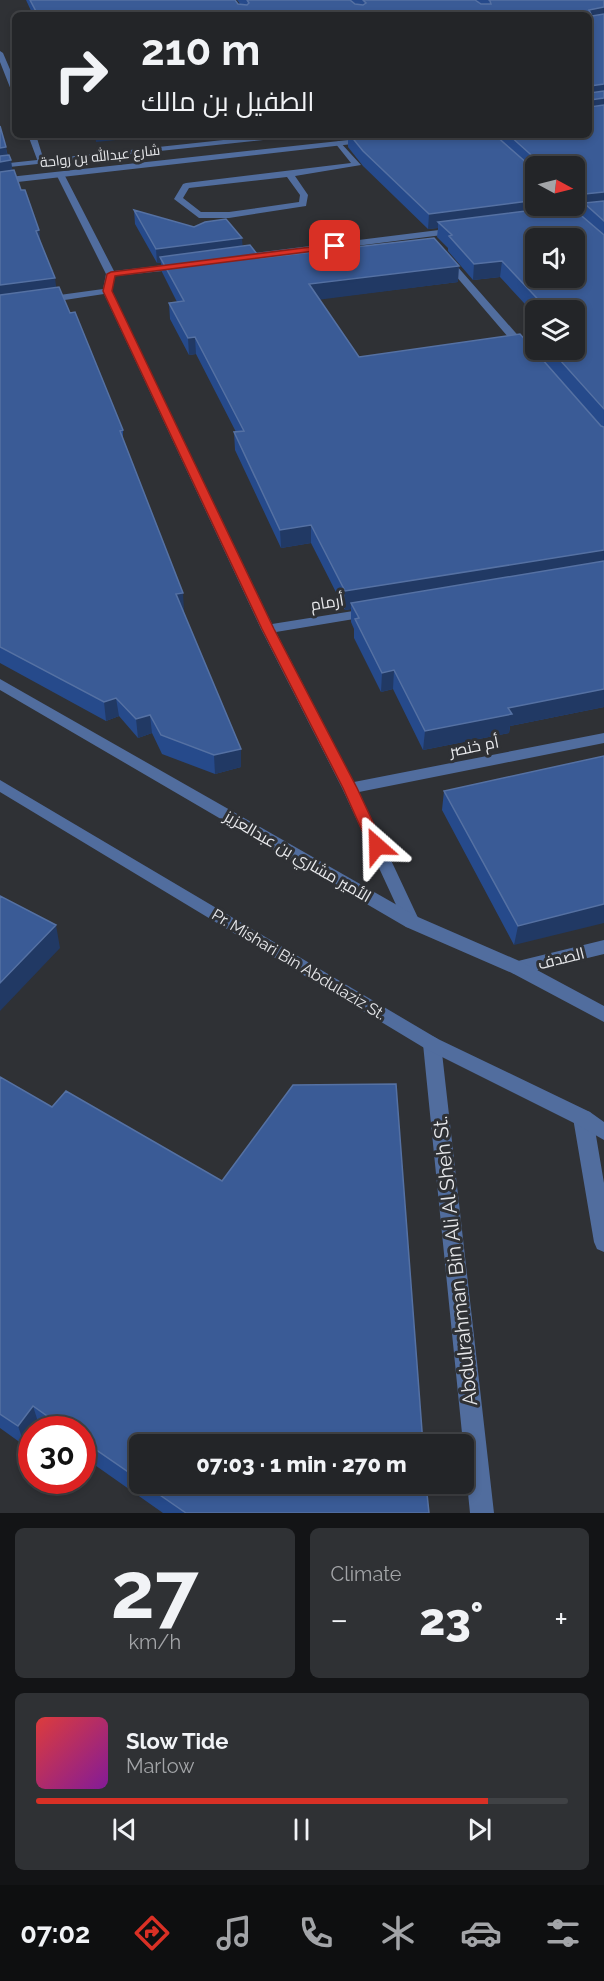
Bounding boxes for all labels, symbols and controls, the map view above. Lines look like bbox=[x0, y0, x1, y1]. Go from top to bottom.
text: 210 m bbox=[141, 26, 260, 75]
icon: right bbox=[42, 36, 120, 114]
text: الطفيل بن مالك bbox=[141, 86, 315, 117]
street label: شارع عبدالله بن رواحة bbox=[39, 141, 161, 171]
north arrow bbox=[525, 156, 585, 216]
map controls bbox=[525, 156, 585, 360]
pin bbox=[309, 220, 360, 271]
button: sound bbox=[525, 228, 585, 288]
icon: arrive bbox=[318, 229, 351, 262]
button: layers bbox=[525, 300, 585, 360]
street label: أرمام bbox=[309, 590, 345, 616]
street label: أم خنصر bbox=[447, 732, 501, 763]
street label: الأمير مشاري بن عبدالعزيز bbox=[218, 806, 374, 910]
position arrow bbox=[345, 814, 409, 878]
street label: Pr. Mishari Bin Abdulaziz St. bbox=[209, 905, 389, 1024]
street label: الصدف bbox=[536, 944, 586, 973]
street label: Abdulrahman Bin Ali Al Sheh St. bbox=[428, 1115, 482, 1407]
speed limit sign: 30 bbox=[18, 1416, 96, 1494]
text: 07:03 · 1 min · 270 m bbox=[196, 1451, 407, 1477]
text: 27 bbox=[111, 1545, 199, 1636]
text: Climate bbox=[331, 1562, 402, 1586]
text: 23° bbox=[419, 1593, 483, 1646]
text: − bbox=[331, 1600, 348, 1639]
text: + bbox=[554, 1600, 568, 1639]
text: km/h bbox=[128, 1630, 181, 1654]
text: Slow Tide bbox=[126, 1728, 228, 1754]
text: Marlow bbox=[126, 1754, 195, 1778]
icon: previous bbox=[108, 1813, 141, 1846]
icon: pause bbox=[285, 1813, 318, 1846]
icon: next bbox=[463, 1813, 496, 1846]
icon: directions bbox=[131, 1912, 173, 1954]
icon: music bbox=[213, 1912, 255, 1954]
icon: phone bbox=[295, 1912, 337, 1954]
icon: climate bbox=[377, 1912, 419, 1954]
icon: car bbox=[460, 1912, 502, 1954]
icon: filters bbox=[542, 1912, 584, 1954]
text: 07:02 bbox=[20, 1918, 90, 1949]

